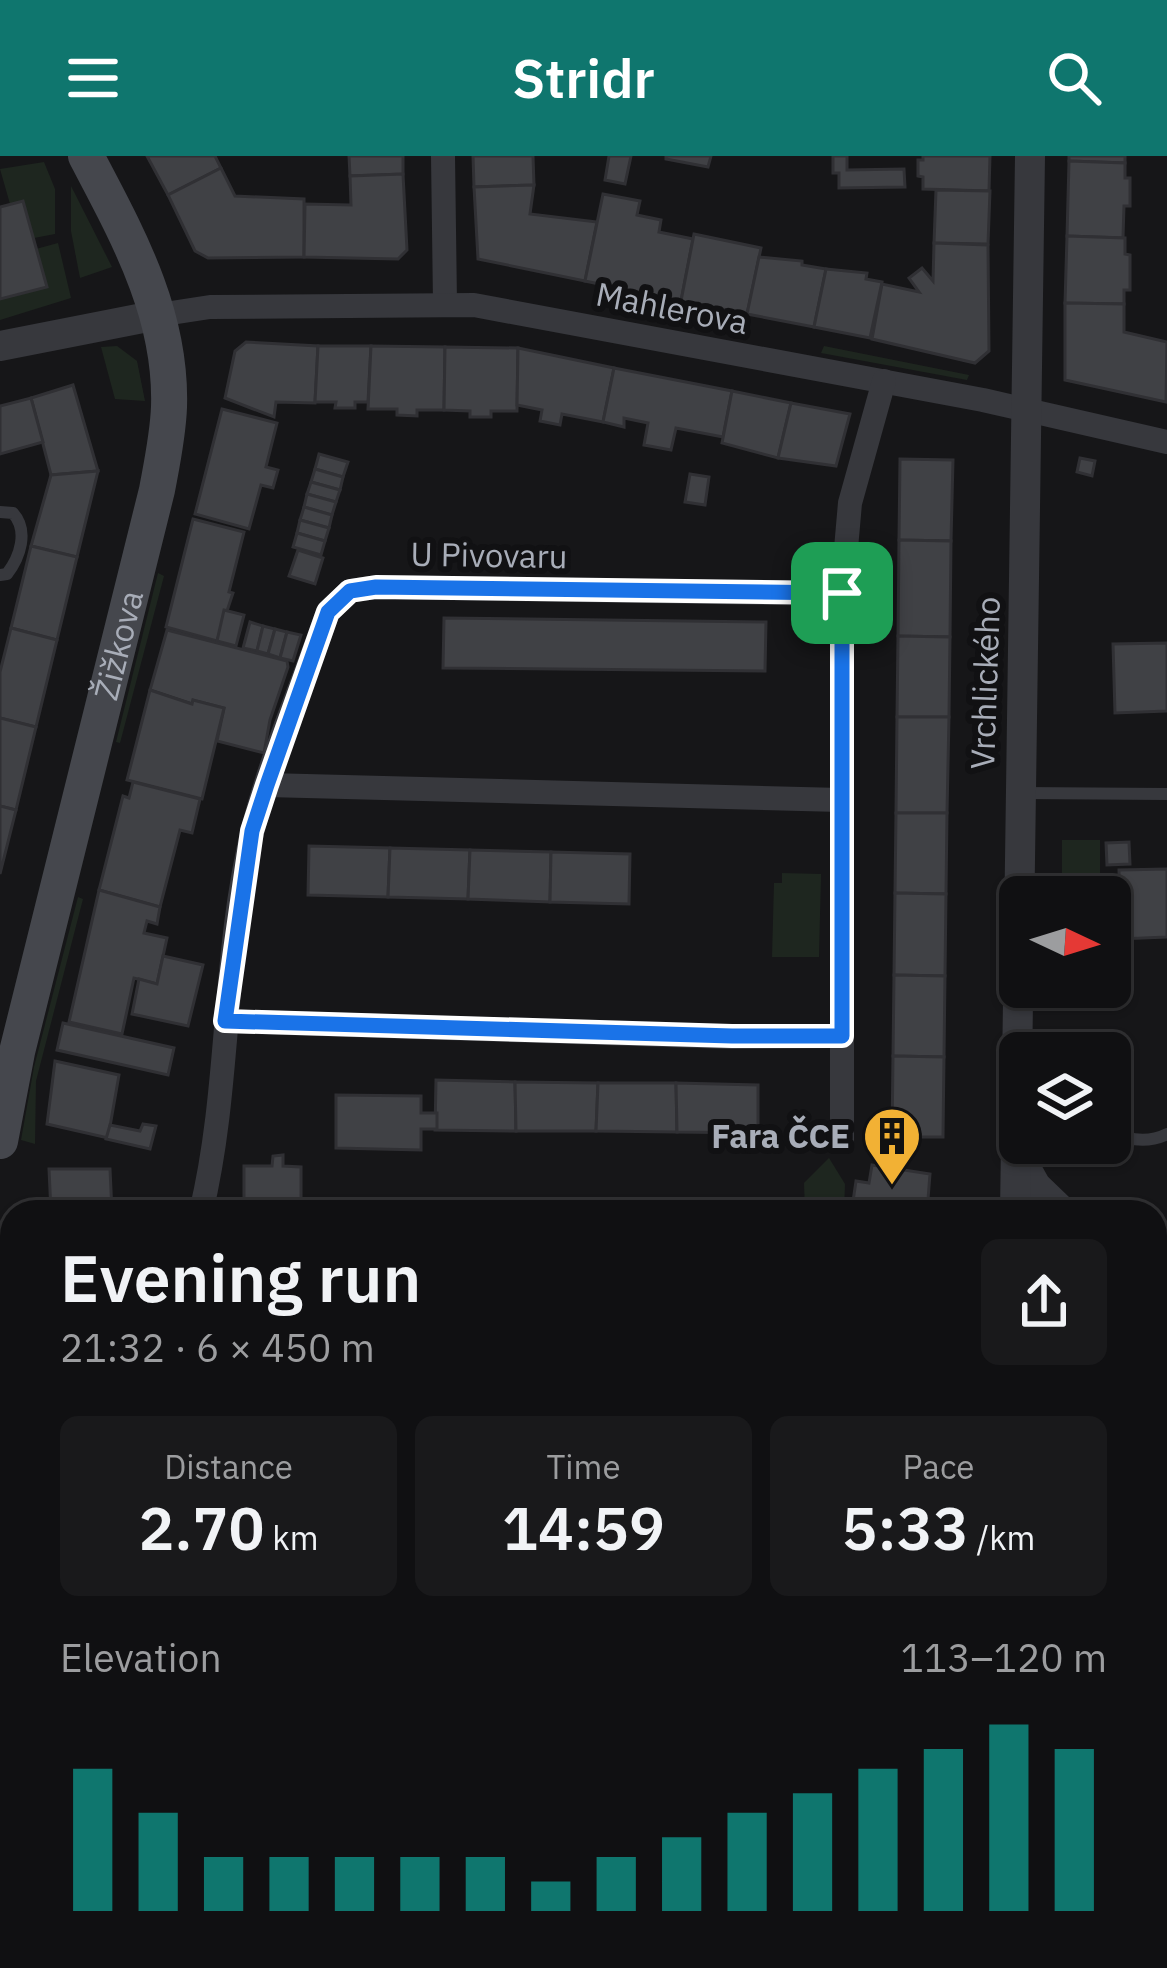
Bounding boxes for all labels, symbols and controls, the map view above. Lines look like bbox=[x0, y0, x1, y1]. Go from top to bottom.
text: Stridr bbox=[512, 43, 655, 113]
icon: menu bbox=[60, 45, 126, 111]
icon: search bbox=[1041, 45, 1107, 111]
street label: Mahlerova bbox=[592, 272, 752, 343]
street label: U Pivovaru bbox=[410, 532, 568, 577]
pin bbox=[791, 542, 893, 644]
icon: arrive bbox=[809, 560, 875, 626]
street label: Žižkova bbox=[84, 586, 152, 704]
street label: Vrchlického bbox=[960, 596, 1009, 770]
north arrow bbox=[999, 876, 1131, 1008]
map controls bbox=[999, 876, 1131, 1164]
button: layers bbox=[999, 1032, 1131, 1164]
building icon: Fara ČCE bbox=[861, 1105, 923, 1187]
place label: Fara ČCE bbox=[711, 1114, 850, 1157]
text: Evening run bbox=[60, 1234, 421, 1320]
button: share bbox=[981, 1239, 1107, 1365]
text: 21:32 · 6 × 450 m bbox=[60, 1322, 375, 1373]
text: Distance bbox=[164, 1445, 293, 1488]
text: Time bbox=[546, 1445, 621, 1488]
text: Pace bbox=[903, 1445, 974, 1488]
text: 2.70 bbox=[139, 1488, 264, 1567]
text: 14:59 bbox=[502, 1488, 665, 1567]
text: 5:33 bbox=[842, 1488, 969, 1567]
text: km bbox=[264, 1516, 318, 1559]
text: /km bbox=[969, 1516, 1035, 1559]
text: Elevation bbox=[60, 1632, 222, 1683]
text: 113–120 m bbox=[900, 1632, 1107, 1683]

